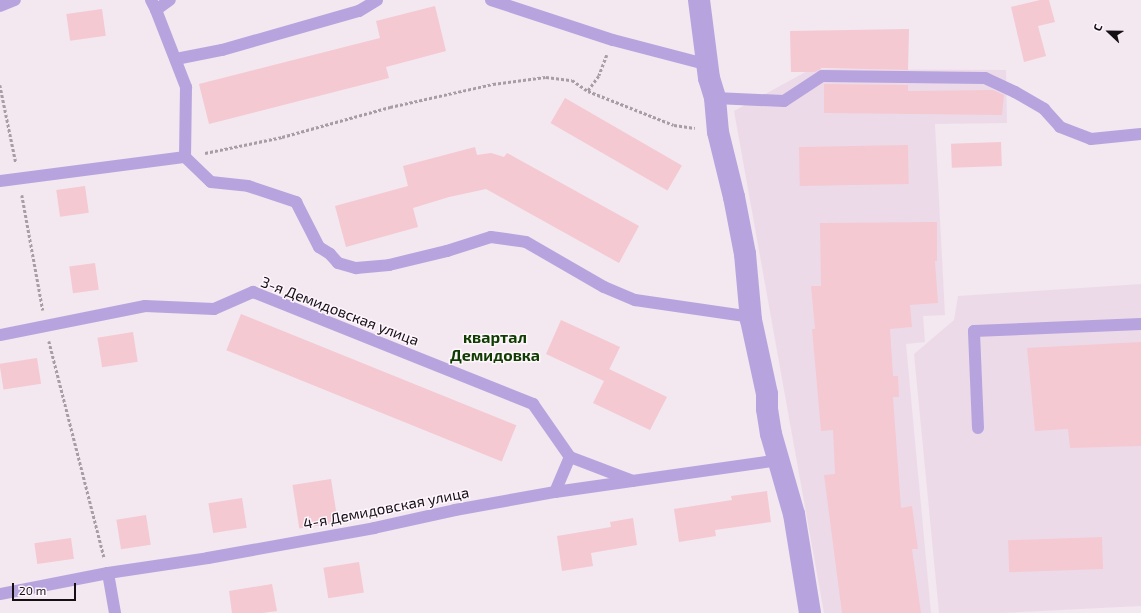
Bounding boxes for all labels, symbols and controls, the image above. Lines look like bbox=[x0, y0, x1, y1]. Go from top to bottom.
north arrow bbox=[1089, 12, 1129, 52]
text: С bbox=[1090, 22, 1105, 33]
street label: 3-я Демидовская улица bbox=[258, 273, 422, 349]
district label: квартал Демидовка bbox=[450, 327, 540, 365]
street label: 4-я Демидовская улица bbox=[302, 483, 470, 533]
scale bar bbox=[14, 575, 78, 601]
text: 20 m bbox=[19, 583, 46, 597]

